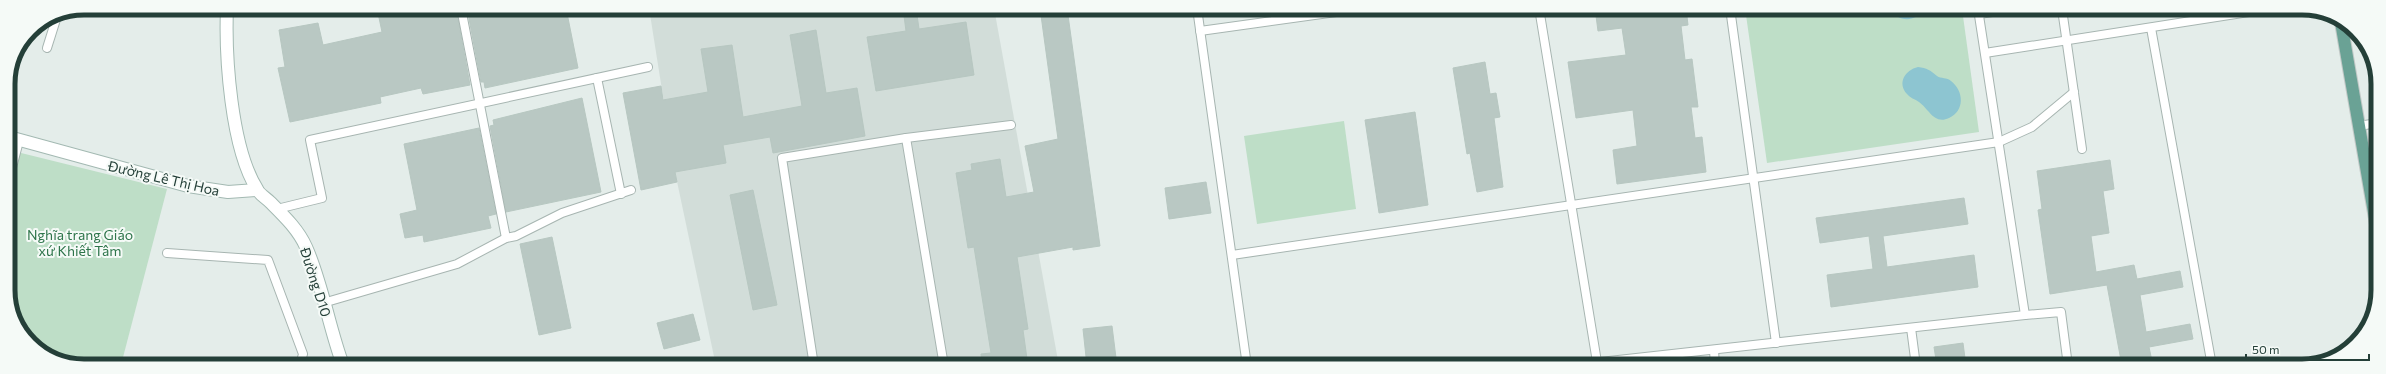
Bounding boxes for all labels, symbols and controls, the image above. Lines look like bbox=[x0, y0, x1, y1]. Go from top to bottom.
street label: Đường Lê Thị Hoa bbox=[106, 157, 221, 199]
park label: Nghĩa trang Giáo xứ Khiết Tâm bbox=[27, 226, 133, 259]
street label: Đường D10 bbox=[297, 244, 335, 319]
scale bar bbox=[2246, 336, 2369, 362]
text: 50 m bbox=[2252, 342, 2280, 356]

